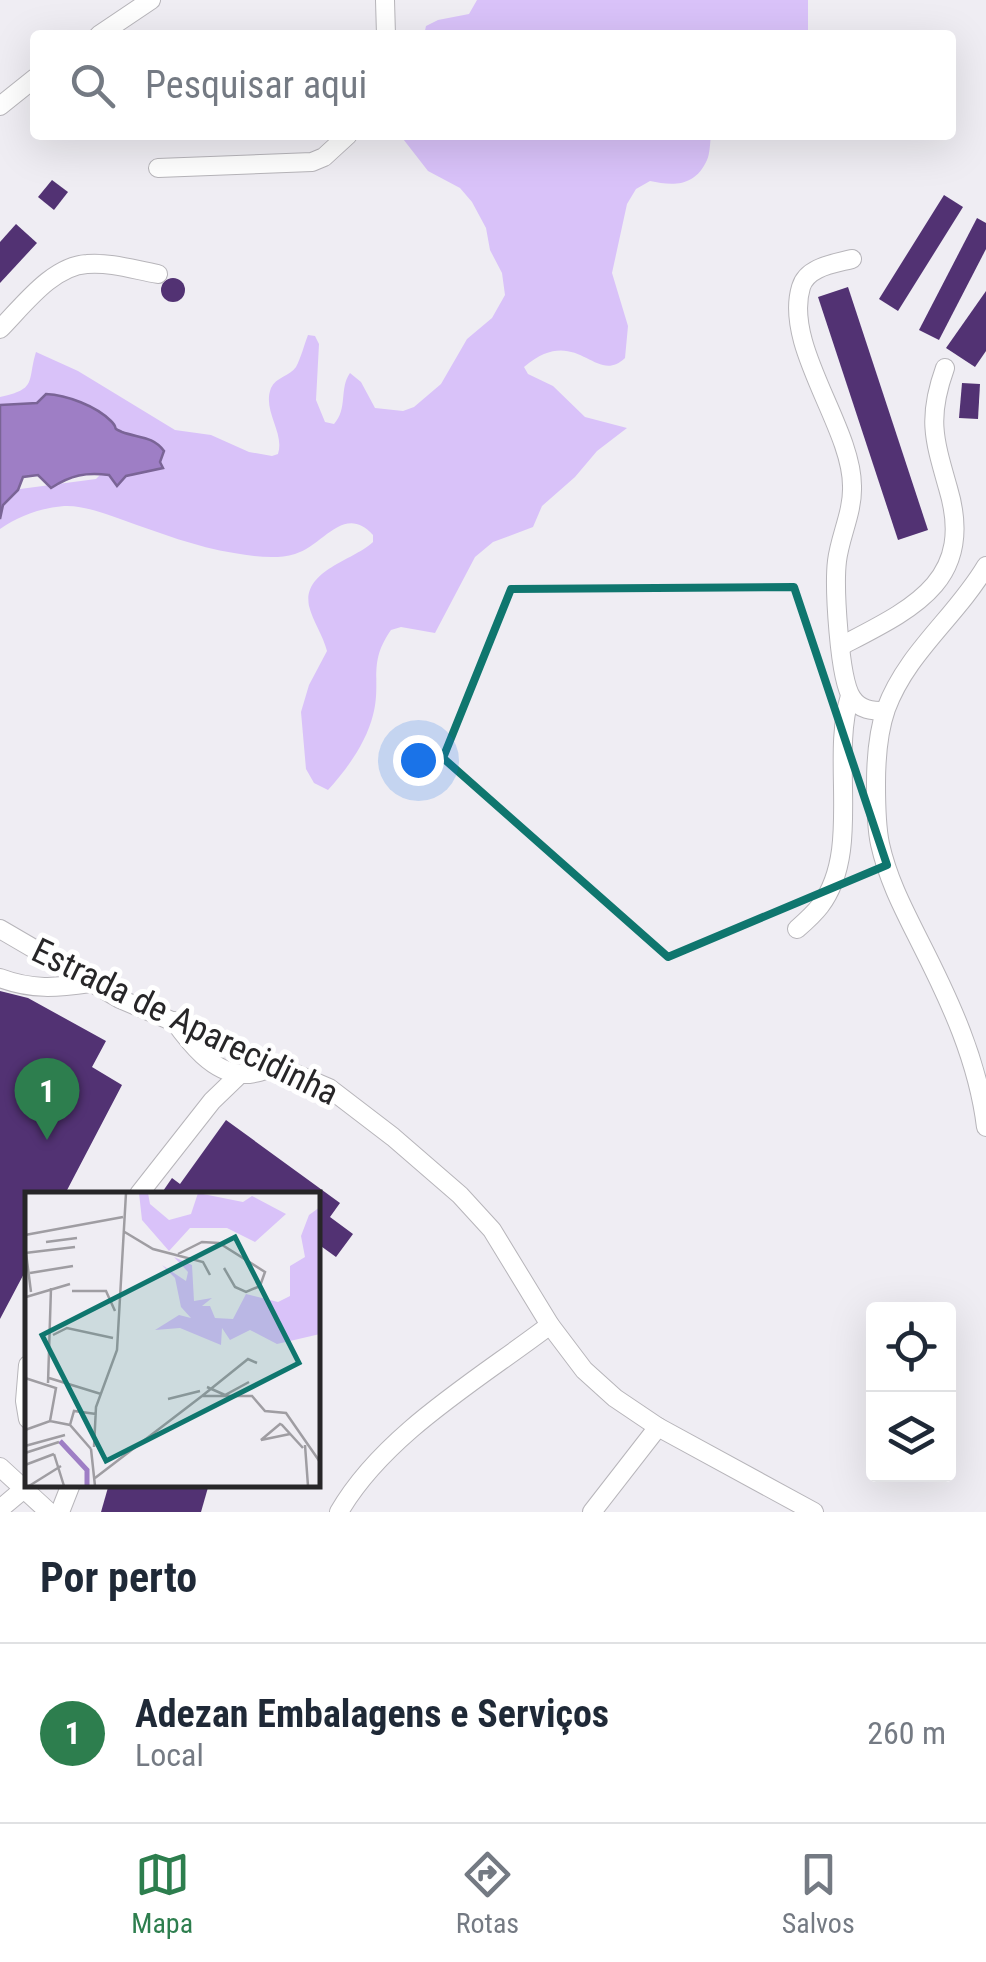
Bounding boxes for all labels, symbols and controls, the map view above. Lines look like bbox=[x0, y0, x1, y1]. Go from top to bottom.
search box bbox=[30, 30, 956, 140]
icon: search bbox=[65, 58, 120, 113]
text: Pesquisar aqui bbox=[145, 63, 367, 107]
your location bbox=[393, 735, 444, 786]
street label: Estrada de Aparecidinha bbox=[25, 930, 345, 1114]
pin: 1 bbox=[15, 1058, 80, 1140]
inset map bbox=[25, 1192, 320, 1487]
map controls bbox=[866, 1302, 956, 1482]
button: locate bbox=[866, 1302, 956, 1392]
button: layers bbox=[866, 1392, 956, 1482]
text: Por perto bbox=[40, 1553, 197, 1602]
text: Adezan Embalagens e Serviços bbox=[135, 1692, 609, 1736]
text: 1 bbox=[64, 1714, 81, 1752]
text: 260 m bbox=[867, 1714, 946, 1752]
text: Local bbox=[135, 1736, 204, 1774]
tab: Mapa bbox=[131, 1847, 193, 1940]
tab: Rotas bbox=[456, 1847, 519, 1940]
tab: Salvos bbox=[782, 1847, 855, 1940]

